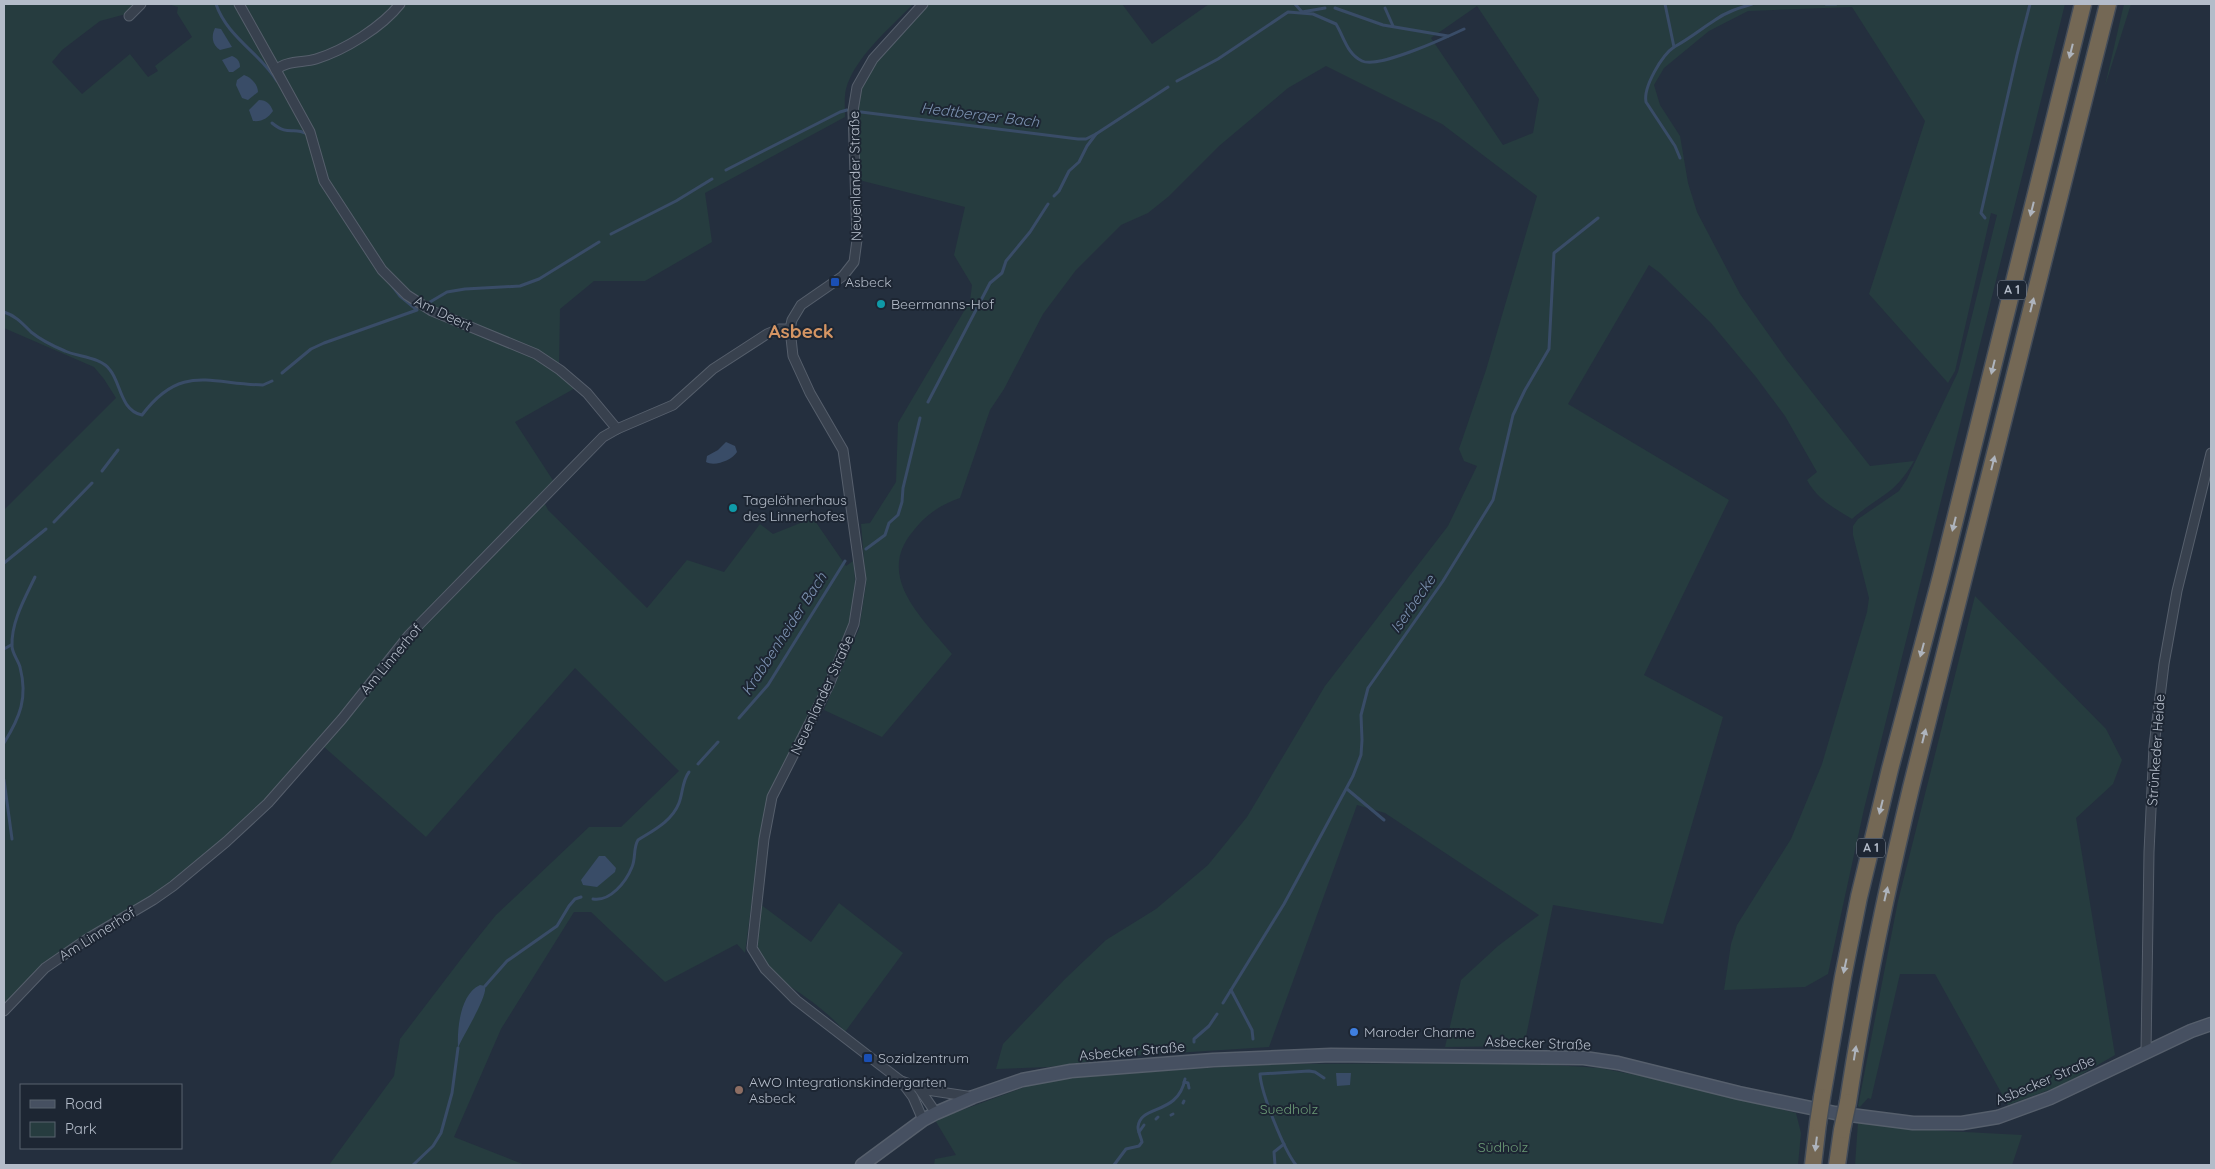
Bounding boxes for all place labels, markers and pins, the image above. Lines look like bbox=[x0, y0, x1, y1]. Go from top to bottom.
place label: Asbeck bbox=[845, 273, 892, 291]
marker: Asbeck bbox=[829, 276, 841, 288]
place label: Beermanns-Hof bbox=[891, 295, 994, 313]
marker: Beermanns-Hof bbox=[875, 298, 887, 310]
place label: Tagelöhnerhaus des Linnerhofes bbox=[743, 491, 847, 525]
marker: Tagelöhnerhaus des Linnerhofes bbox=[727, 502, 739, 514]
place label: Maroder Charme bbox=[1364, 1023, 1475, 1041]
marker: Maroder Charme bbox=[1348, 1026, 1360, 1038]
place label: Sozialzentrum bbox=[878, 1049, 969, 1067]
marker: Sozialzentrum bbox=[862, 1052, 874, 1064]
place label: AWO Integrationskindergarten Asbeck bbox=[749, 1073, 947, 1107]
marker: AWO Integrationskindergarten Asbeck bbox=[733, 1084, 745, 1096]

